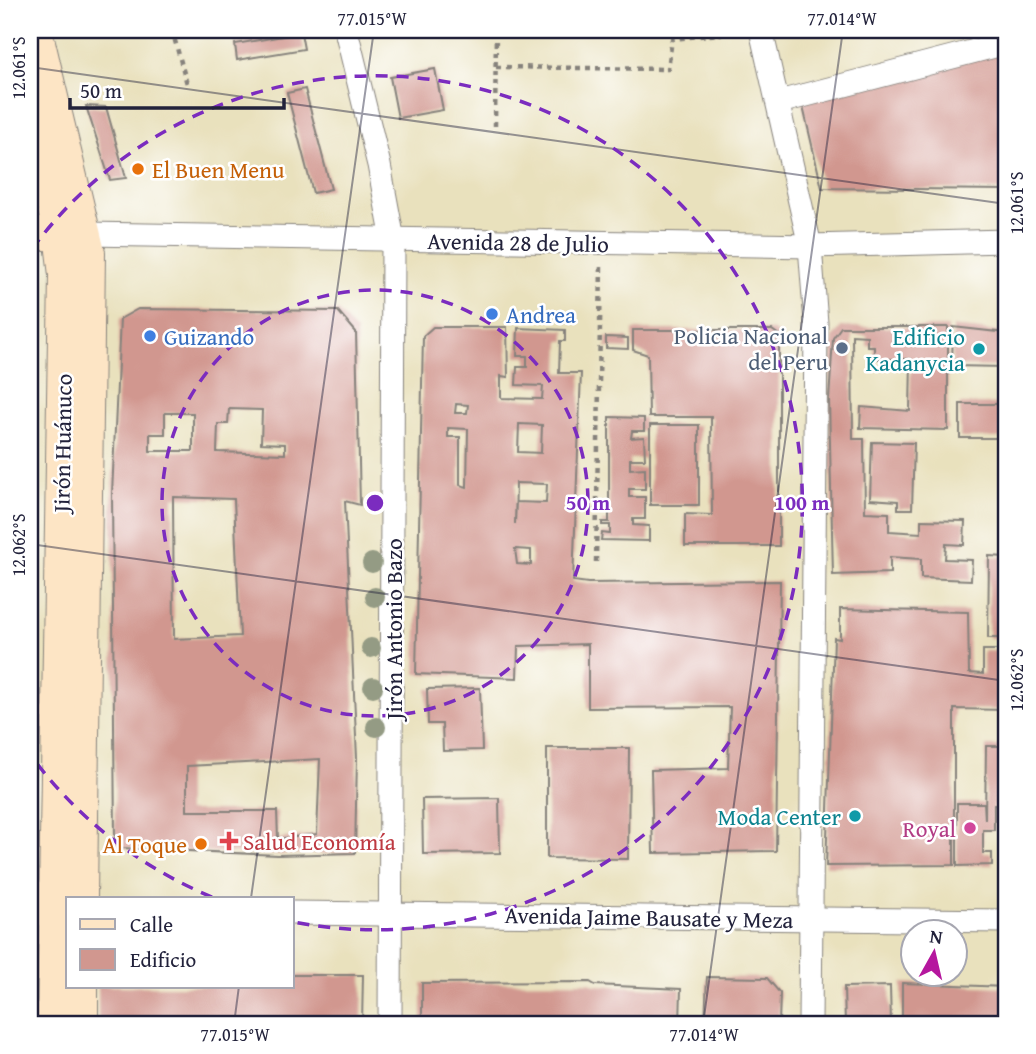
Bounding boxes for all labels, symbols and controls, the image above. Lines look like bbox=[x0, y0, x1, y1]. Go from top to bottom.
text: 77.015°W bbox=[337, 5, 407, 32]
text: 77.014°W bbox=[807, 5, 877, 32]
text: 12.061°S bbox=[5, 36, 32, 99]
scale bar bbox=[70, 66, 284, 110]
text: 50 m bbox=[80, 75, 122, 106]
place label: El Buen Menu bbox=[152, 153, 285, 186]
marker: El Buen Menu bbox=[130, 161, 146, 177]
text: 12.061°S bbox=[1003, 171, 1030, 234]
street label: Avenida 28 de Julio bbox=[427, 224, 609, 260]
place label: Andrea bbox=[506, 298, 576, 331]
marker: Andrea bbox=[484, 306, 500, 322]
place label: Policia Nacional del Peru bbox=[674, 319, 829, 378]
place label: Guizando bbox=[164, 320, 254, 353]
place label: Edificio Kadanycia bbox=[865, 320, 965, 379]
marker: Guizando bbox=[142, 328, 158, 344]
marker: Policia Nacional del Peru bbox=[834, 340, 850, 356]
marker: Edificio Kadanycia bbox=[971, 341, 987, 357]
street label: Jirón Huánuco bbox=[44, 373, 80, 516]
text: 50 m bbox=[566, 487, 610, 518]
text: 100 m bbox=[774, 487, 830, 518]
centre of rings bbox=[363, 491, 387, 515]
text: 12.062°S bbox=[5, 513, 32, 576]
street label: Jirón Antonio Bazo bbox=[377, 538, 410, 723]
text: 12.062°S bbox=[1003, 648, 1030, 711]
place label: Moda Center bbox=[718, 800, 842, 833]
marker: Moda Center bbox=[847, 808, 863, 824]
place label: Royal bbox=[903, 812, 956, 845]
marker: Royal bbox=[962, 820, 978, 836]
place label: Salud Economía bbox=[243, 825, 396, 858]
place label: Al Toque bbox=[102, 828, 187, 861]
marker: Salud Economía bbox=[221, 833, 237, 849]
marker: Al Toque bbox=[193, 836, 209, 852]
legend bbox=[66, 897, 294, 988]
street label: Avenida Jaime Bausate y Meza bbox=[504, 898, 794, 936]
text: Calle bbox=[130, 909, 173, 940]
north arrow bbox=[900, 918, 970, 988]
text: N bbox=[928, 921, 945, 951]
text: Edificio bbox=[130, 944, 196, 975]
text: 77.015°W bbox=[200, 1021, 270, 1048]
text: 77.014°W bbox=[669, 1021, 739, 1048]

